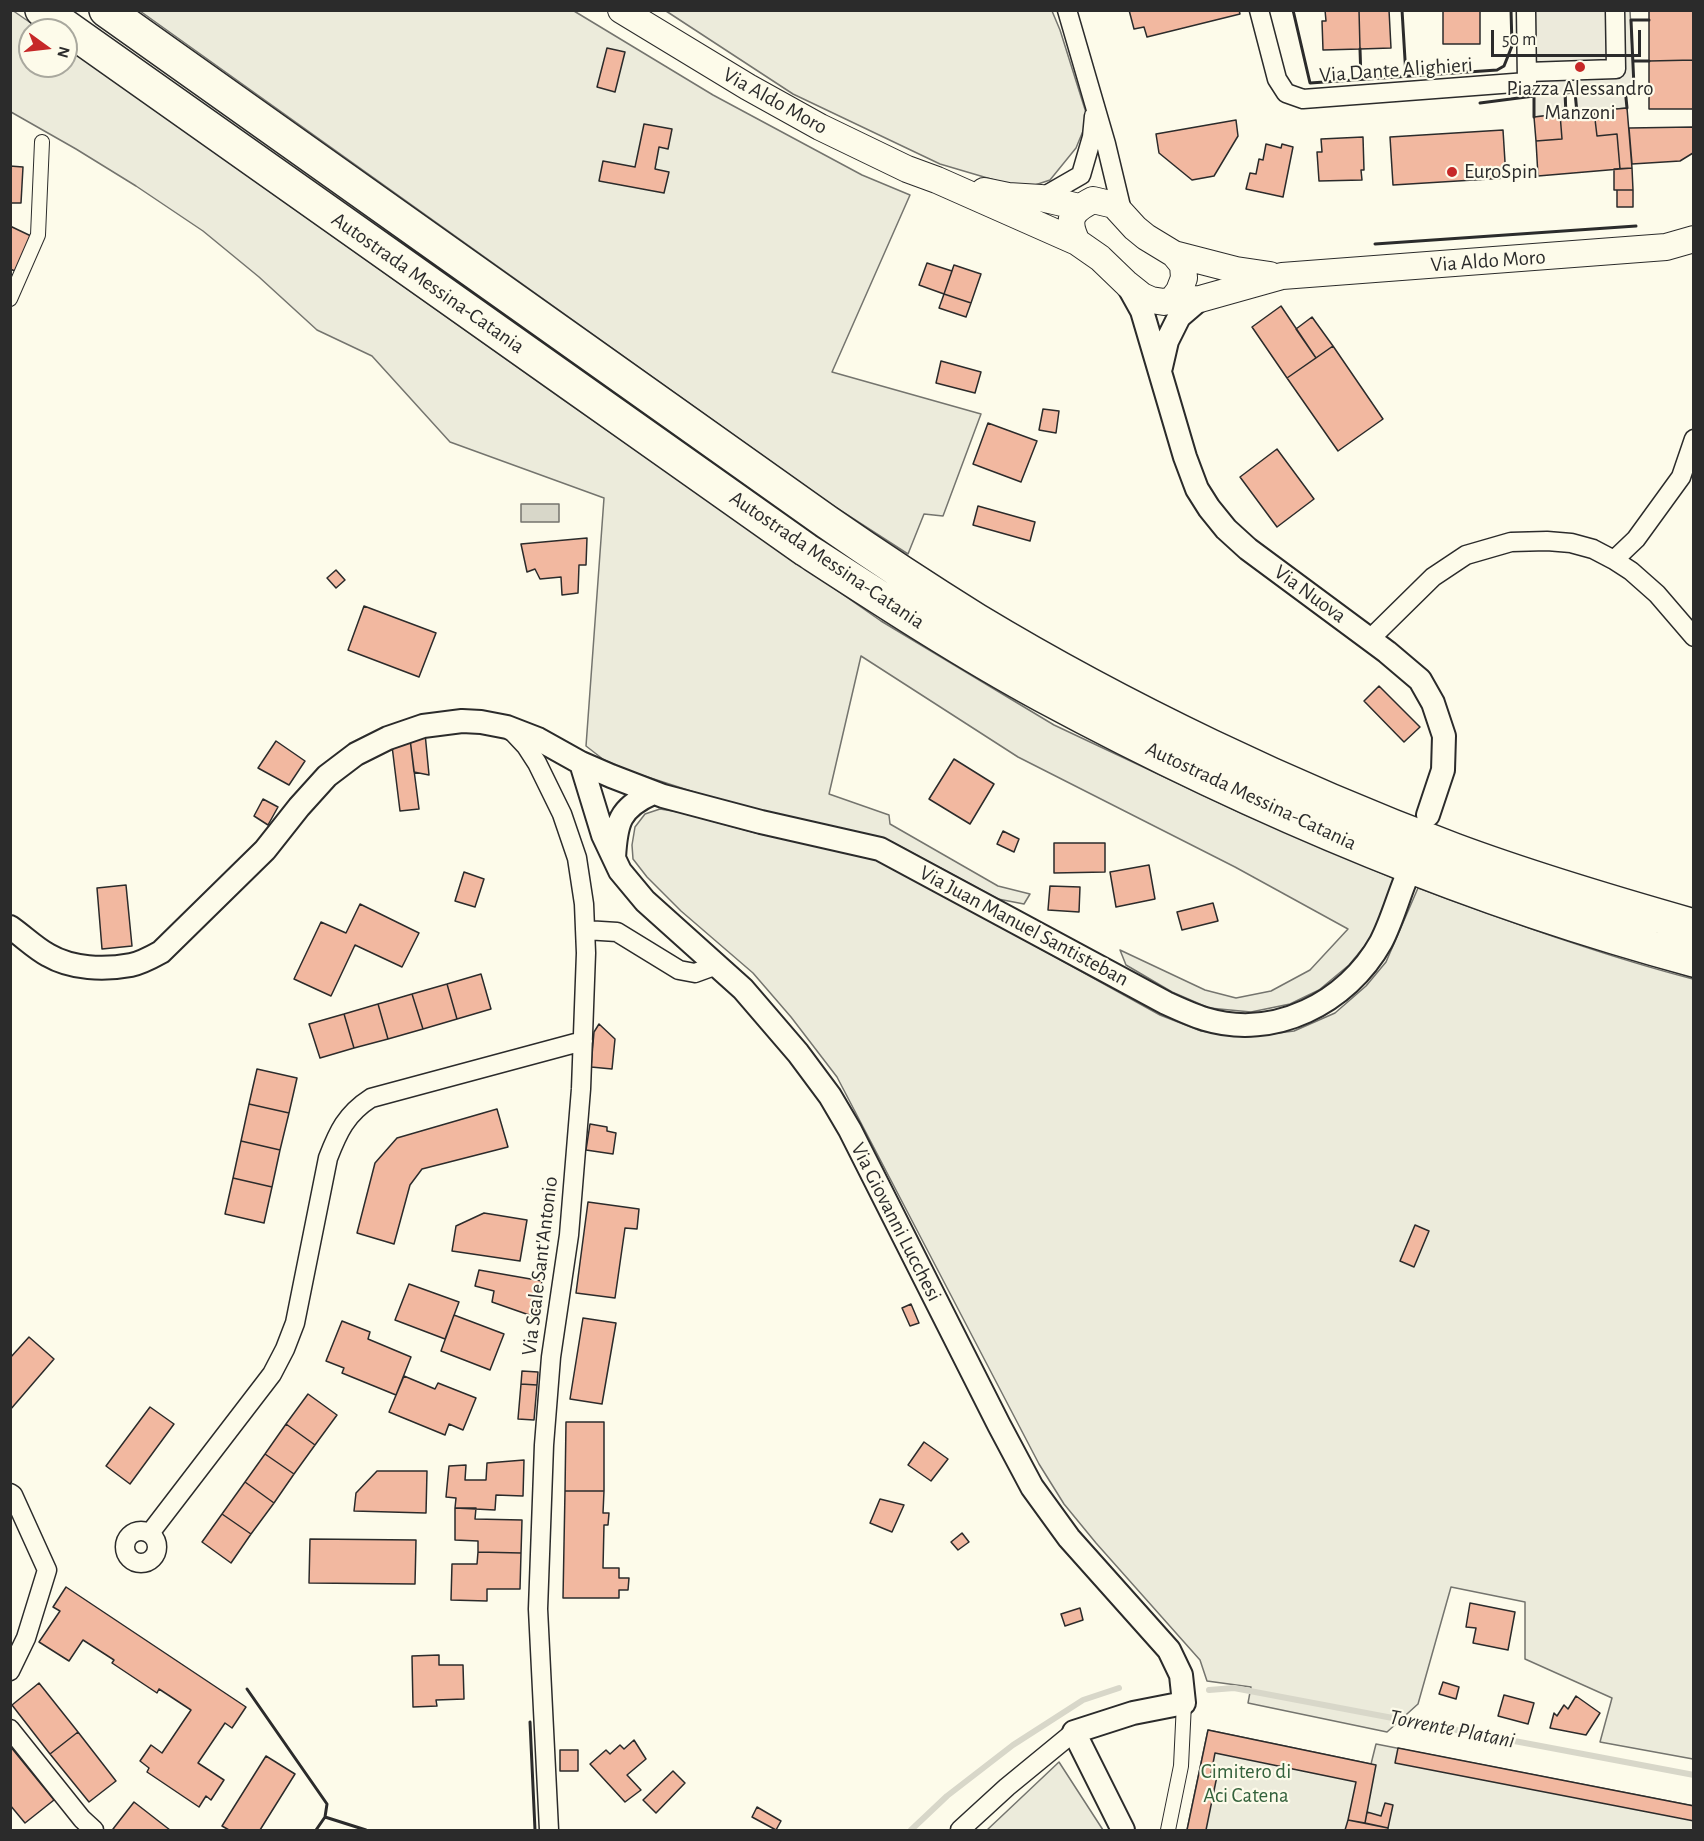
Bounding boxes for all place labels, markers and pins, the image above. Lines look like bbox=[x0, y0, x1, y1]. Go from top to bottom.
marker: Piazza Alessandro Manzoni bbox=[1573, 60, 1587, 74]
place label: Piazza Alessandro Manzoni bbox=[1507, 76, 1653, 126]
place label: EuroSpin bbox=[1464, 159, 1538, 185]
marker: EuroSpin bbox=[1445, 165, 1459, 179]

